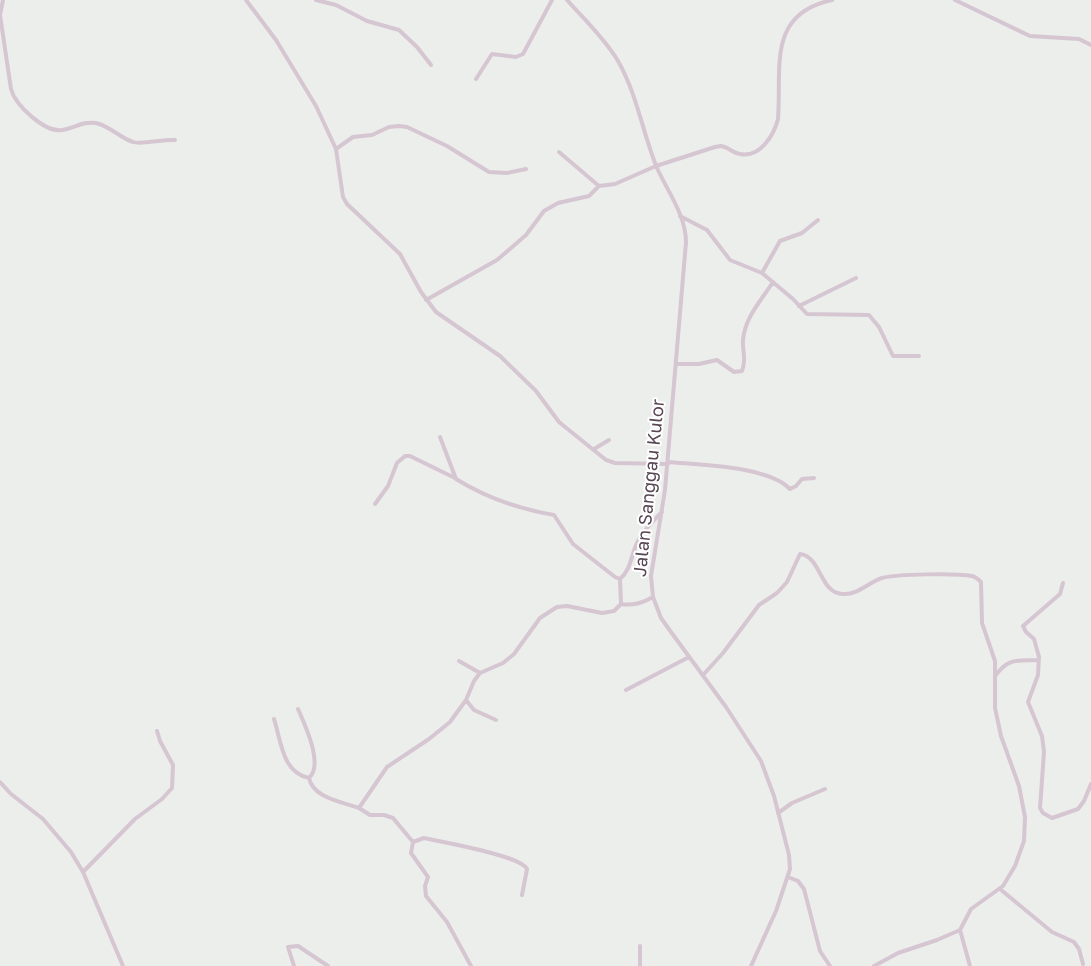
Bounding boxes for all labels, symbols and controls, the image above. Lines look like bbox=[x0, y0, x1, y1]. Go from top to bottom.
street label: Jalan Sanggau Kulor bbox=[628, 398, 668, 578]

